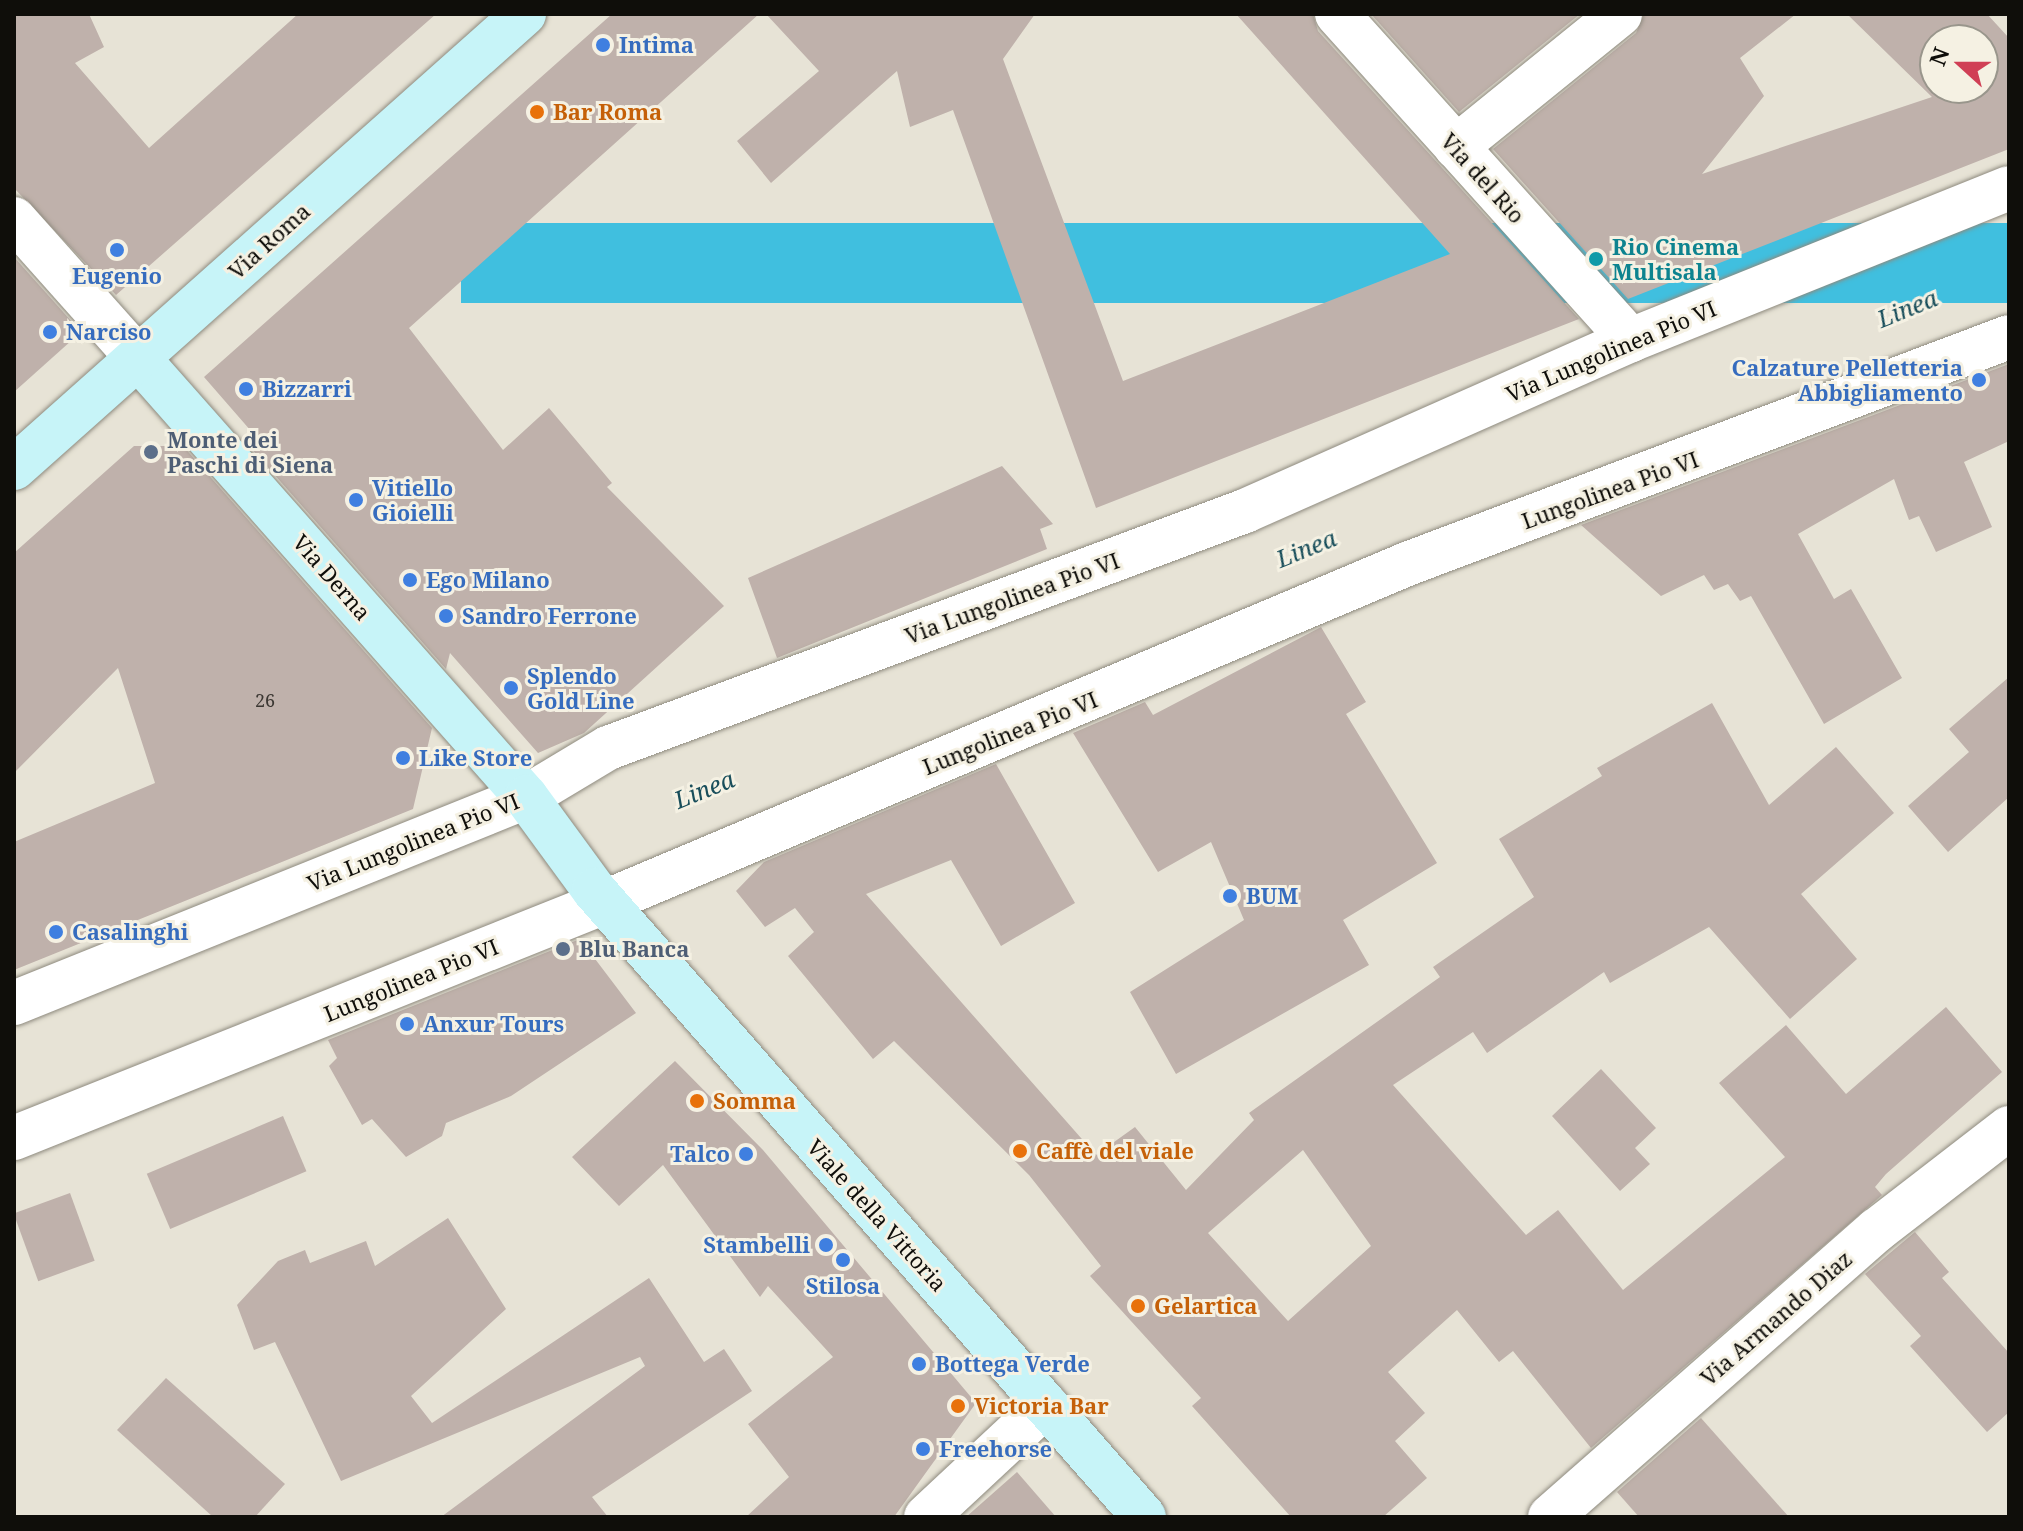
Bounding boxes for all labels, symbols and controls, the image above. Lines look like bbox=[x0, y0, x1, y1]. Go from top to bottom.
north arrow bbox=[1919, 24, 1999, 104]
place label: Intima bbox=[619, 32, 694, 58]
marker: Intima bbox=[594, 36, 612, 54]
text: N bbox=[1921, 43, 1956, 70]
place label: Bar Roma bbox=[553, 99, 662, 125]
marker: Bar Roma bbox=[528, 103, 546, 121]
street label: Via del Rio bbox=[1436, 128, 1530, 228]
street label: Via Roma bbox=[223, 198, 315, 284]
place label: Rio Cinema Multisala bbox=[1612, 233, 1739, 284]
marker: Eugenio bbox=[108, 241, 126, 259]
marker: Rio Cinema Multisala bbox=[1587, 250, 1605, 268]
place label: Eugenio bbox=[72, 263, 162, 289]
water label: Linea bbox=[1873, 283, 1941, 333]
street label: Via Lungolinea Pio VI bbox=[1502, 295, 1720, 407]
place label: Narciso bbox=[66, 319, 151, 345]
marker: Narciso bbox=[41, 323, 59, 341]
place label: Calzature Pelletteria Abbigliamento bbox=[1732, 354, 1963, 406]
marker: Calzature Pelletteria Abbigliamento bbox=[1970, 371, 1988, 389]
place label: Bizzarri bbox=[262, 376, 352, 402]
marker: Bizzarri bbox=[237, 380, 255, 398]
place label: Monte dei Paschi di Siena bbox=[167, 426, 333, 478]
marker: Monte dei Paschi di Siena bbox=[142, 443, 160, 461]
street label: Lungolinea Pio VI bbox=[1518, 446, 1702, 534]
place label: Vitiello Gioielli bbox=[372, 474, 454, 526]
marker: Vitiello Gioielli bbox=[347, 491, 365, 509]
water label: Linea bbox=[1272, 523, 1340, 573]
street label: Via Derna bbox=[288, 529, 376, 625]
street label: Via Lungolinea Pio VI bbox=[901, 547, 1123, 649]
place label: Ego Milano bbox=[426, 567, 550, 593]
marker: Ego Milano bbox=[401, 571, 419, 589]
place label: Sandro Ferrone bbox=[462, 603, 637, 629]
marker: Sandro Ferrone bbox=[437, 607, 455, 625]
place label: Splendo Gold Line bbox=[527, 662, 635, 714]
marker: Splendo Gold Line bbox=[502, 679, 520, 697]
street label: Lungolinea Pio VI bbox=[919, 686, 1101, 780]
house number: 26 bbox=[255, 689, 275, 711]
place label: Like Store bbox=[419, 745, 532, 771]
marker: Like Store bbox=[394, 749, 412, 767]
water label: Linea bbox=[670, 764, 738, 814]
street label: Via Lungolinea Pio VI bbox=[303, 787, 523, 897]
place label: BUM bbox=[1246, 883, 1298, 909]
marker: BUM bbox=[1221, 887, 1239, 905]
place label: Casalinghi bbox=[72, 919, 189, 945]
marker: Casalinghi bbox=[47, 923, 65, 941]
street label: Lungolinea Pio VI bbox=[320, 933, 502, 1027]
place label: Blu Banca bbox=[579, 936, 689, 962]
marker: Blu Banca bbox=[554, 940, 572, 958]
place label: Anxur Tours bbox=[423, 1011, 564, 1037]
marker: Anxur Tours bbox=[398, 1015, 416, 1033]
place label: Somma bbox=[713, 1088, 796, 1114]
marker: Somma bbox=[688, 1092, 706, 1110]
street label: Viale della Vittoria bbox=[802, 1134, 952, 1296]
place label: Caffè del viale bbox=[1036, 1138, 1194, 1164]
place label: Talco bbox=[670, 1141, 730, 1167]
marker: Caffè del viale bbox=[1011, 1142, 1029, 1160]
marker: Talco bbox=[737, 1145, 755, 1163]
place label: Stambelli bbox=[703, 1232, 810, 1258]
marker: Stambelli bbox=[817, 1236, 835, 1254]
street label: Via Armando Diaz bbox=[1695, 1245, 1857, 1391]
marker: Stilosa bbox=[834, 1251, 852, 1269]
place label: Stilosa bbox=[806, 1273, 880, 1299]
place label: Gelartica bbox=[1154, 1293, 1257, 1319]
marker: Gelartica bbox=[1129, 1297, 1147, 1315]
place label: Bottega Verde bbox=[935, 1351, 1090, 1377]
marker: Bottega Verde bbox=[910, 1355, 928, 1373]
place label: Victoria Bar bbox=[974, 1393, 1109, 1419]
marker: Victoria Bar bbox=[949, 1397, 967, 1415]
place label: Freehorse bbox=[939, 1436, 1052, 1462]
marker: Freehorse bbox=[914, 1440, 932, 1458]

